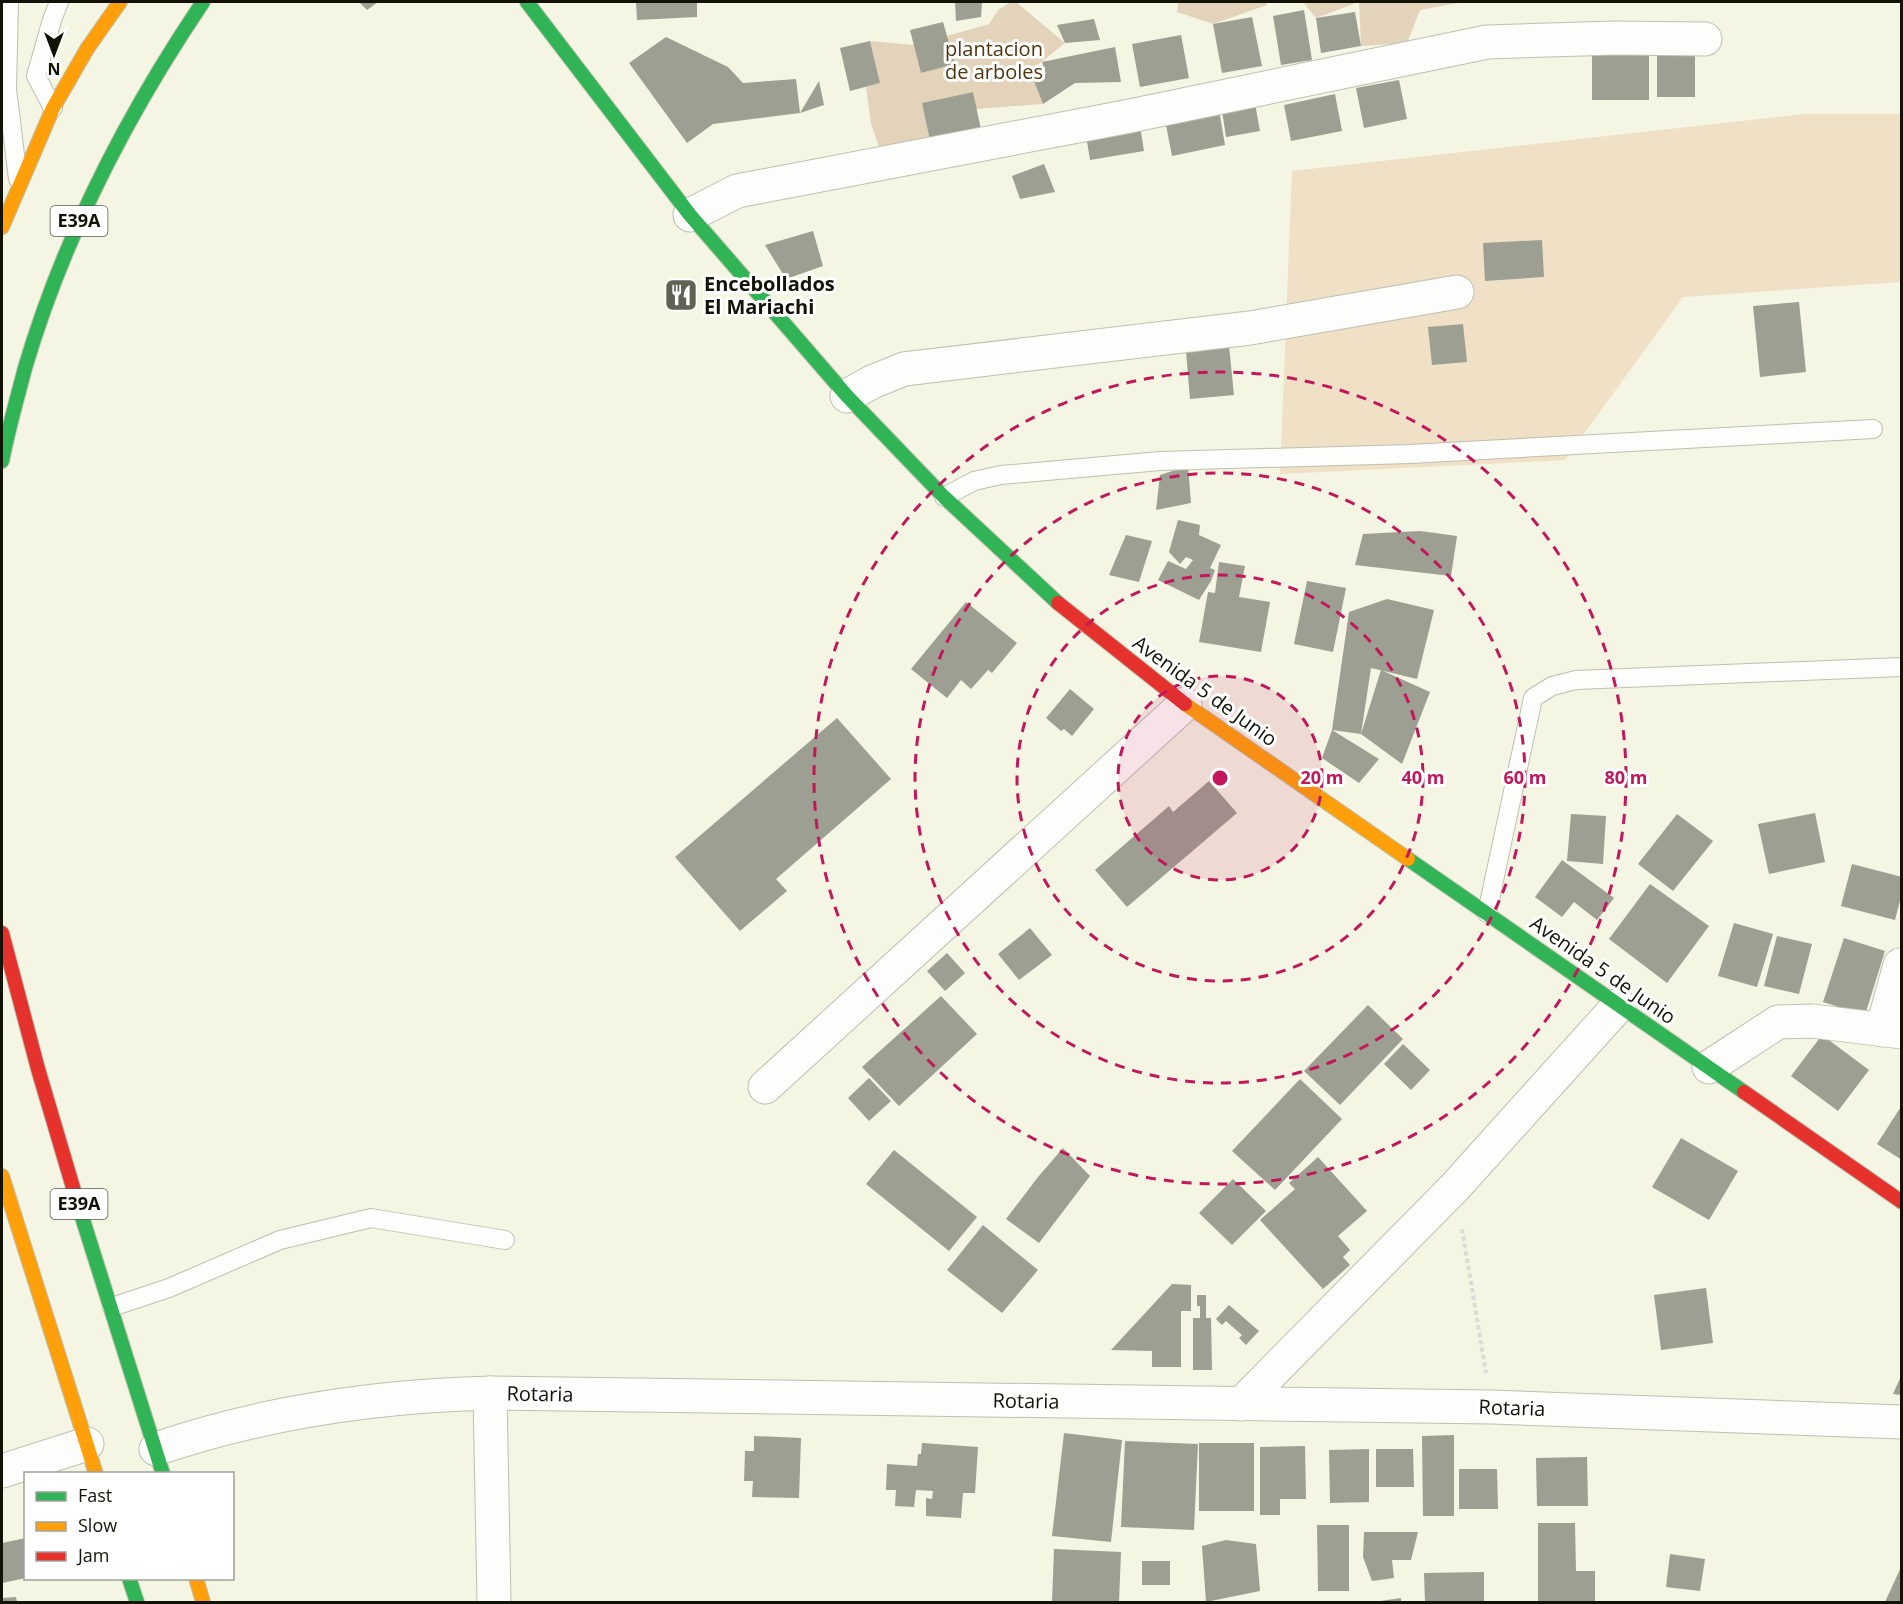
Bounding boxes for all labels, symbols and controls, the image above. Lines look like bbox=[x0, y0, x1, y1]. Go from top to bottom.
north arrow bbox=[24, 24, 84, 84]
park label: plantacion de arboles bbox=[945, 35, 1043, 85]
text: N bbox=[47, 58, 61, 80]
road number: E39A bbox=[50, 206, 107, 236]
place label: Encebollados El Mariachi bbox=[704, 270, 835, 320]
restaurant icon: Encebollados El Mariachi bbox=[663, 277, 699, 313]
street label: Avenida 5 de Junio bbox=[1128, 629, 1283, 752]
text: 20 m bbox=[1301, 765, 1343, 789]
text: 40 m bbox=[1402, 765, 1444, 789]
text: 60 m bbox=[1504, 765, 1546, 789]
text: 80 m bbox=[1605, 765, 1647, 789]
centre of rings bbox=[1210, 768, 1230, 788]
street label: Avenida 5 de Junio bbox=[1525, 909, 1681, 1030]
road number: E39A bbox=[50, 1189, 107, 1219]
street label: Rotaria bbox=[506, 1379, 574, 1408]
street label: Rotaria bbox=[992, 1386, 1060, 1415]
street label: Rotaria bbox=[1478, 1393, 1546, 1422]
legend bbox=[24, 1472, 234, 1580]
text: Fast bbox=[78, 1483, 112, 1507]
text: Slow bbox=[78, 1513, 117, 1537]
text: Jam bbox=[76, 1543, 110, 1567]

